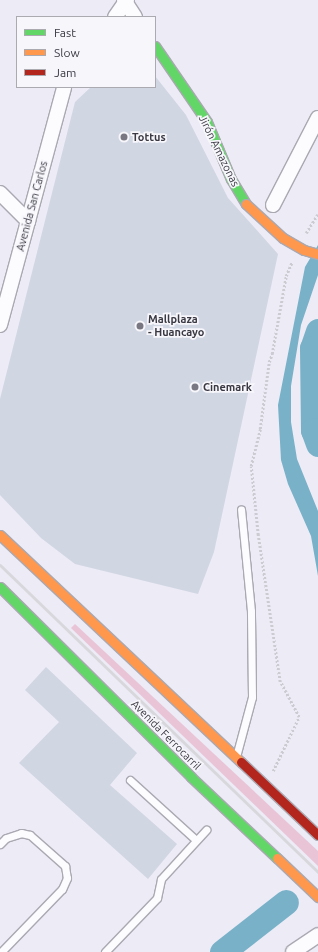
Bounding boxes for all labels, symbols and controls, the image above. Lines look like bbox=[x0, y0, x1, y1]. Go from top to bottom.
legend bbox=[16, 16, 156, 88]
text: Fast bbox=[54, 26, 76, 39]
text: Slow bbox=[54, 46, 80, 59]
text: Jam bbox=[54, 66, 76, 79]
street label: Jirón Amazonas bbox=[196, 113, 242, 189]
place label: Tottus bbox=[132, 130, 166, 144]
marker: Tottus bbox=[119, 132, 129, 142]
street label: Avenida San Carlos bbox=[14, 159, 50, 253]
place label: Mallplaza - Huancayo bbox=[148, 313, 204, 339]
marker: Mallplaza - Huancayo bbox=[135, 321, 145, 331]
place label: Cinemark bbox=[203, 380, 252, 394]
marker: Cinemark bbox=[190, 382, 200, 392]
street label: Avenida Ferrocarril bbox=[128, 697, 204, 773]

